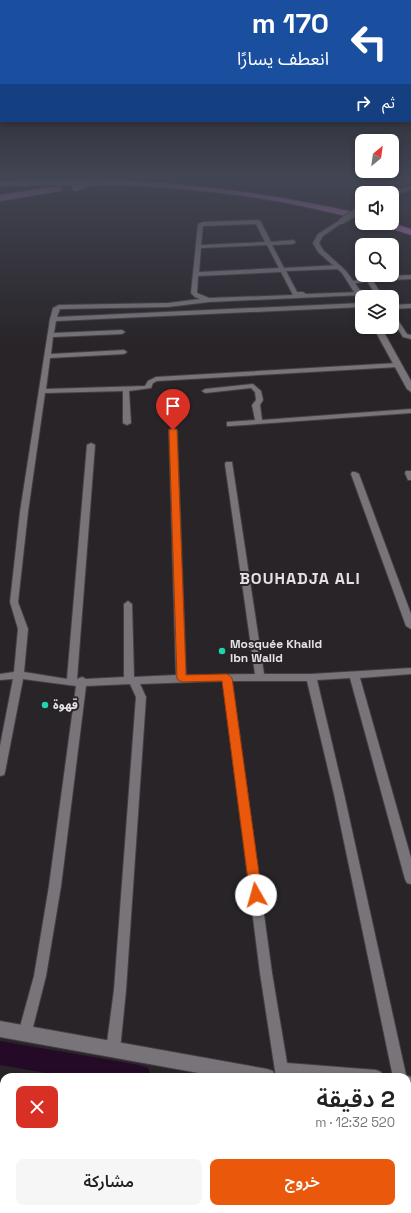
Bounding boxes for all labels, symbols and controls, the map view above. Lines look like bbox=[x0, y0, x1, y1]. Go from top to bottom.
text: 170 m bbox=[252, 5, 329, 41]
icon: left bbox=[343, 16, 395, 68]
text: انعطف يسارًا bbox=[237, 47, 329, 70]
icon: right bbox=[352, 92, 374, 114]
text: ثم bbox=[382, 93, 395, 112]
north arrow bbox=[355, 134, 399, 178]
map controls bbox=[355, 134, 399, 334]
button: sound bbox=[355, 186, 399, 230]
button: search bbox=[355, 238, 399, 282]
button: layers bbox=[355, 290, 399, 334]
pin bbox=[156, 389, 190, 430]
icon: arrive bbox=[162, 395, 184, 417]
district label: BOUHADJA ALI bbox=[239, 568, 361, 589]
place label: Mosquée Khalid ibn Walid bbox=[230, 636, 322, 666]
marker: Mosquée Khalid ibn Walid bbox=[217, 646, 227, 656]
place label: قهوة bbox=[53, 697, 78, 713]
marker: قهوة bbox=[40, 700, 50, 710]
position arrow bbox=[235, 874, 277, 916]
text: 2 دقيقة bbox=[316, 1083, 395, 1114]
button: close bbox=[16, 1086, 58, 1128]
text: 520 m · 12:32 bbox=[315, 1114, 395, 1131]
button: مشاركة bbox=[16, 1159, 202, 1205]
button: خروج bbox=[210, 1159, 395, 1205]

